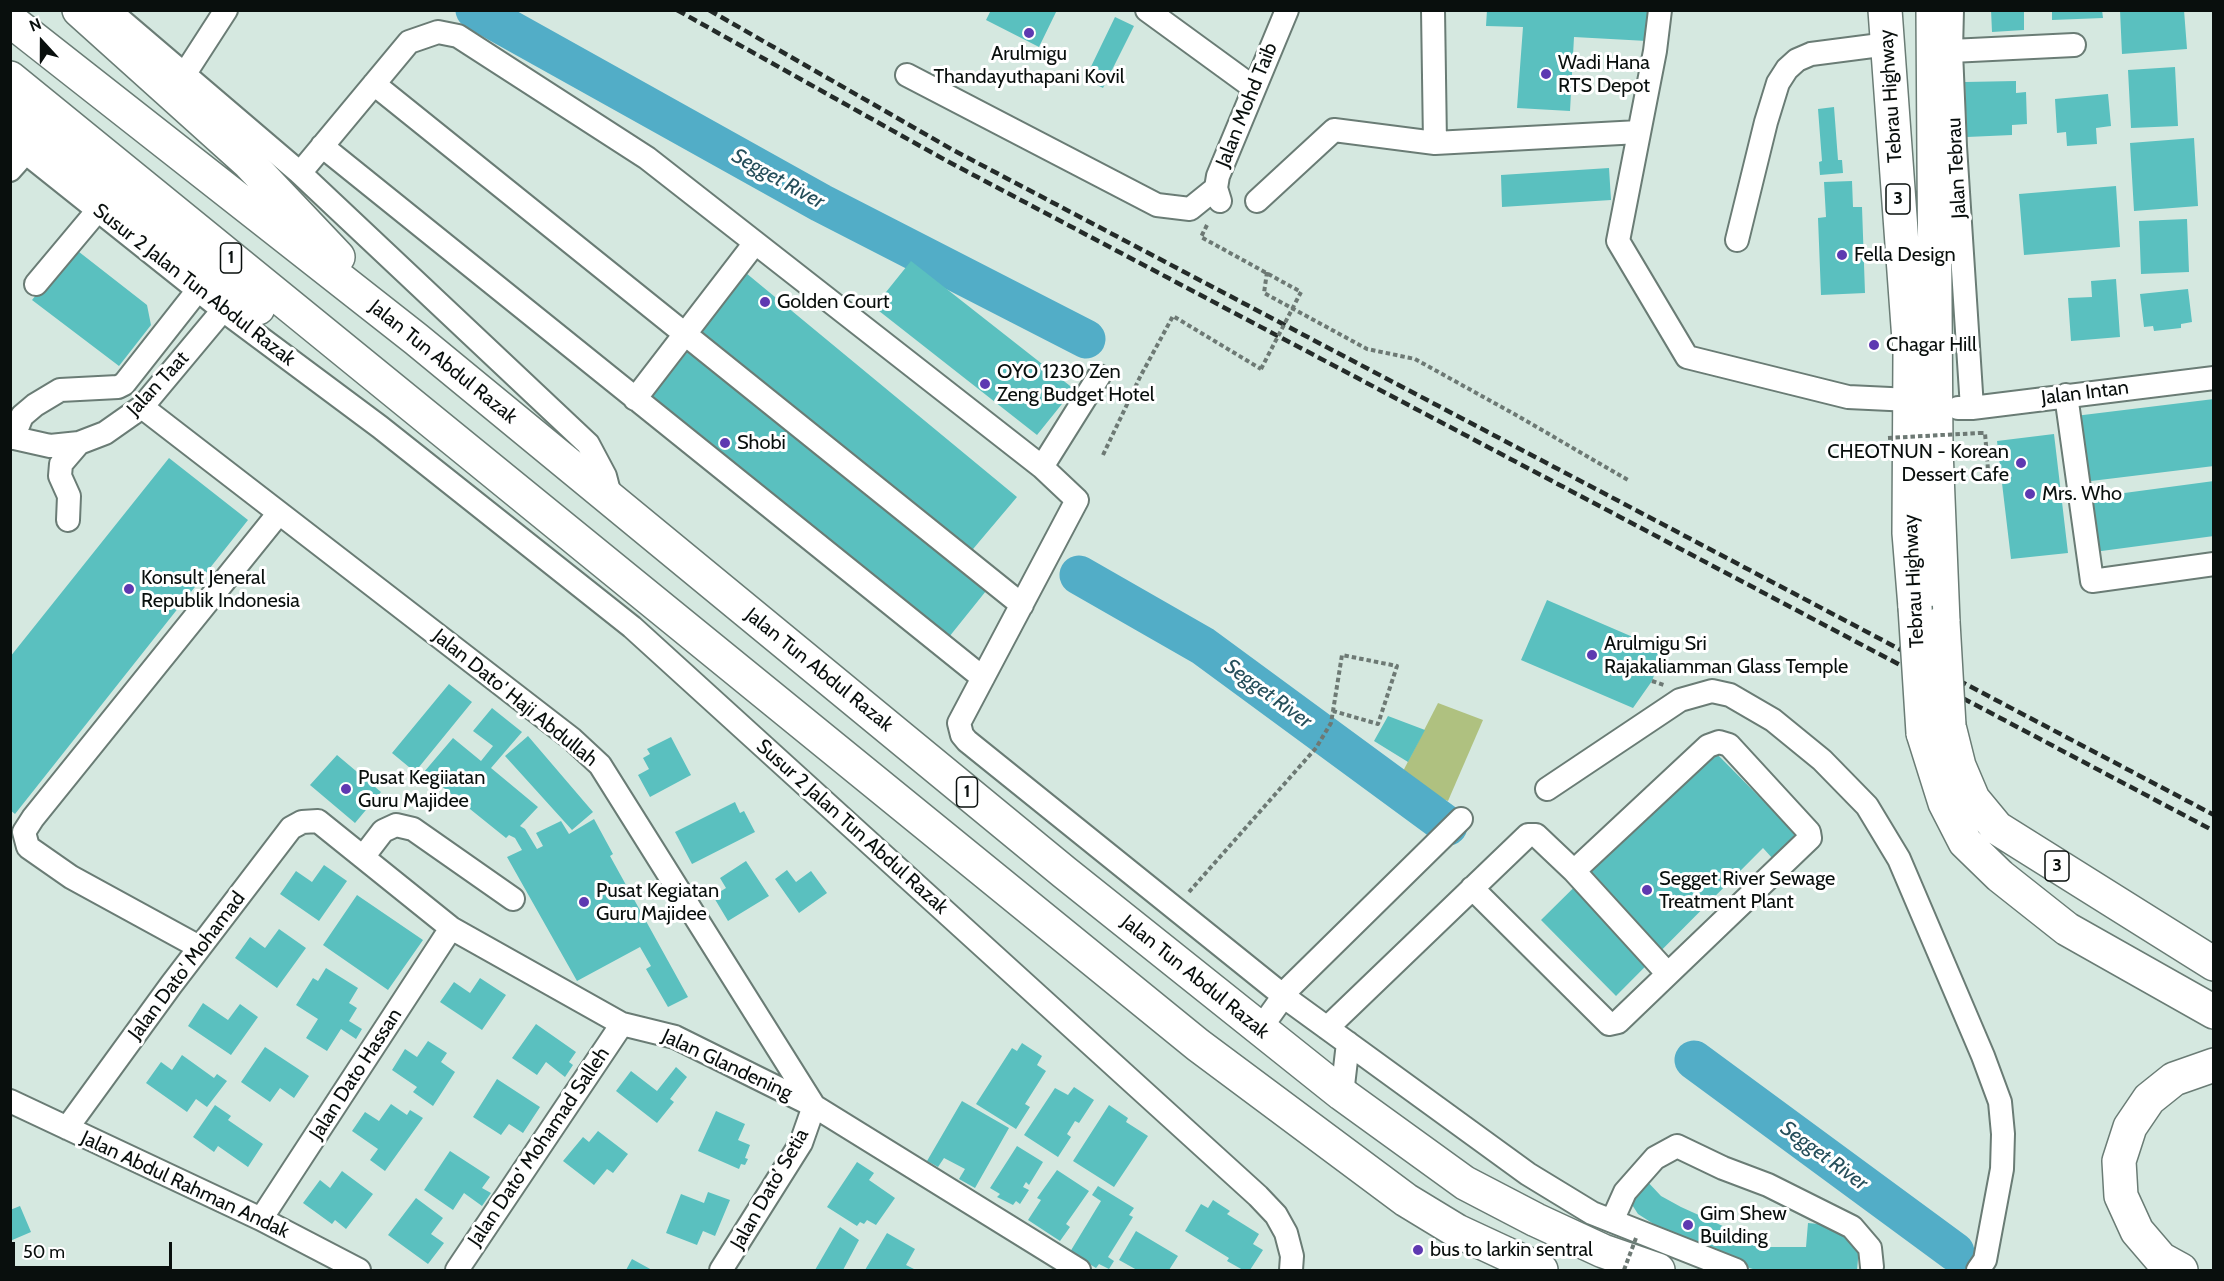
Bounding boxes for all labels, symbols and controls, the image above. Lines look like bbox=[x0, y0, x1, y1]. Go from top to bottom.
north arrow bbox=[12, 12, 72, 72]
text: N bbox=[27, 14, 44, 36]
marker: Arulmigu Thandayuthapani Kovil bbox=[1022, 26, 1036, 40]
street label: Tebrau Highway bbox=[1874, 28, 1908, 164]
street label: Jalan Mohd Taib bbox=[1211, 39, 1283, 171]
place label: Arulmigu Thandayuthapani Kovil bbox=[933, 42, 1125, 89]
place label: Wadi Hana RTS Depot bbox=[1558, 51, 1650, 98]
marker: Wadi Hana RTS Depot bbox=[1539, 67, 1553, 81]
street label: Jalan Tebrau bbox=[1942, 117, 1972, 219]
water label: Segget River bbox=[727, 143, 829, 215]
road number: 3 bbox=[1886, 184, 1910, 214]
street label: Susur 2 Jalan Tun Abdul Razak bbox=[88, 199, 300, 371]
road number: 1 bbox=[220, 243, 242, 273]
place label: Fella Design bbox=[1854, 243, 1956, 267]
marker: Fella Design bbox=[1835, 248, 1849, 262]
place label: Golden Court bbox=[777, 290, 890, 314]
street label: Jalan Tun Abdul Razak bbox=[364, 295, 522, 429]
marker: Golden Court bbox=[758, 295, 772, 309]
place label: Chagar Hill bbox=[1886, 333, 1977, 357]
marker: Chagar Hill bbox=[1867, 338, 1881, 352]
street label: Jalan Taat bbox=[122, 347, 194, 421]
place label: OYO 1230 Zen Zeng Budget Hotel bbox=[997, 360, 1154, 407]
street label: Jalan Intan bbox=[2040, 376, 2130, 410]
marker: OYO 1230 Zen Zeng Budget Hotel bbox=[978, 377, 992, 391]
place label: Shobi bbox=[737, 431, 786, 455]
marker: Shobi bbox=[718, 436, 732, 450]
place label: CHEOTNUN - Korean Dessert Cafe bbox=[1827, 440, 2009, 487]
marker: CHEOTNUN - Korean Dessert Cafe bbox=[2014, 456, 2028, 470]
place label: Mrs. Who bbox=[2042, 482, 2122, 506]
marker: Mrs. Who bbox=[2023, 487, 2037, 501]
street label: Tebrau Highway bbox=[1899, 514, 1929, 648]
place label: Konsult Jeneral Republik Indonesia bbox=[141, 566, 300, 613]
marker: Konsult Jeneral Republik Indonesia bbox=[122, 582, 136, 596]
street label: Jalan Tun Abdul Razak bbox=[740, 603, 898, 737]
street label: Jalan Dato' Haji Abdullah bbox=[428, 624, 602, 772]
place label: Arulmigu Sri Rajakaliamman Glass Temple bbox=[1604, 632, 1848, 679]
marker: Arulmigu Sri Rajakaliamman Glass Temple bbox=[1585, 648, 1599, 662]
water label: Segget River bbox=[1219, 654, 1317, 734]
street label: Susur 2 Jalan Tun Abdul Razak bbox=[751, 734, 953, 920]
place label: Pusat Kegiiatan Guru Majidee bbox=[358, 766, 485, 813]
road number: 1 bbox=[956, 777, 978, 807]
marker: Pusat Kegiiatan Guru Majidee bbox=[339, 782, 353, 796]
road number: 3 bbox=[2045, 851, 2069, 881]
place label: Segget River Sewage Treatment Plant bbox=[1659, 867, 1835, 914]
place label: Pusat Kegiatan Guru Majidee bbox=[596, 879, 719, 926]
marker: Segget River Sewage Treatment Plant bbox=[1640, 883, 1654, 897]
street label: Jalan Dato' Mohamad bbox=[124, 887, 250, 1045]
marker: Pusat Kegiatan Guru Majidee bbox=[577, 895, 591, 909]
street label: Jalan Tun Abdul Razak bbox=[1116, 910, 1274, 1044]
street label: Jalan Dato Hassan bbox=[305, 1004, 407, 1144]
street label: Jalan Glandening bbox=[658, 1024, 796, 1106]
street label: Jalan Dato' Mohamad Salleh bbox=[463, 1043, 615, 1251]
water label: Segget River bbox=[1775, 1116, 1873, 1196]
street label: Jalan Dato’ Setia bbox=[726, 1124, 814, 1254]
street label: Jalan Abdul Rahman Andak bbox=[77, 1126, 293, 1244]
place label: Gim Shew Building bbox=[1700, 1202, 1787, 1249]
marker: Gim Shew Building bbox=[1681, 1218, 1695, 1232]
scale bar bbox=[15, 1230, 176, 1268]
place label: bus to larkin sentral bbox=[1430, 1238, 1593, 1262]
text: 50 m bbox=[23, 1241, 65, 1263]
marker: bus to larkin sentral bbox=[1411, 1243, 1425, 1257]

